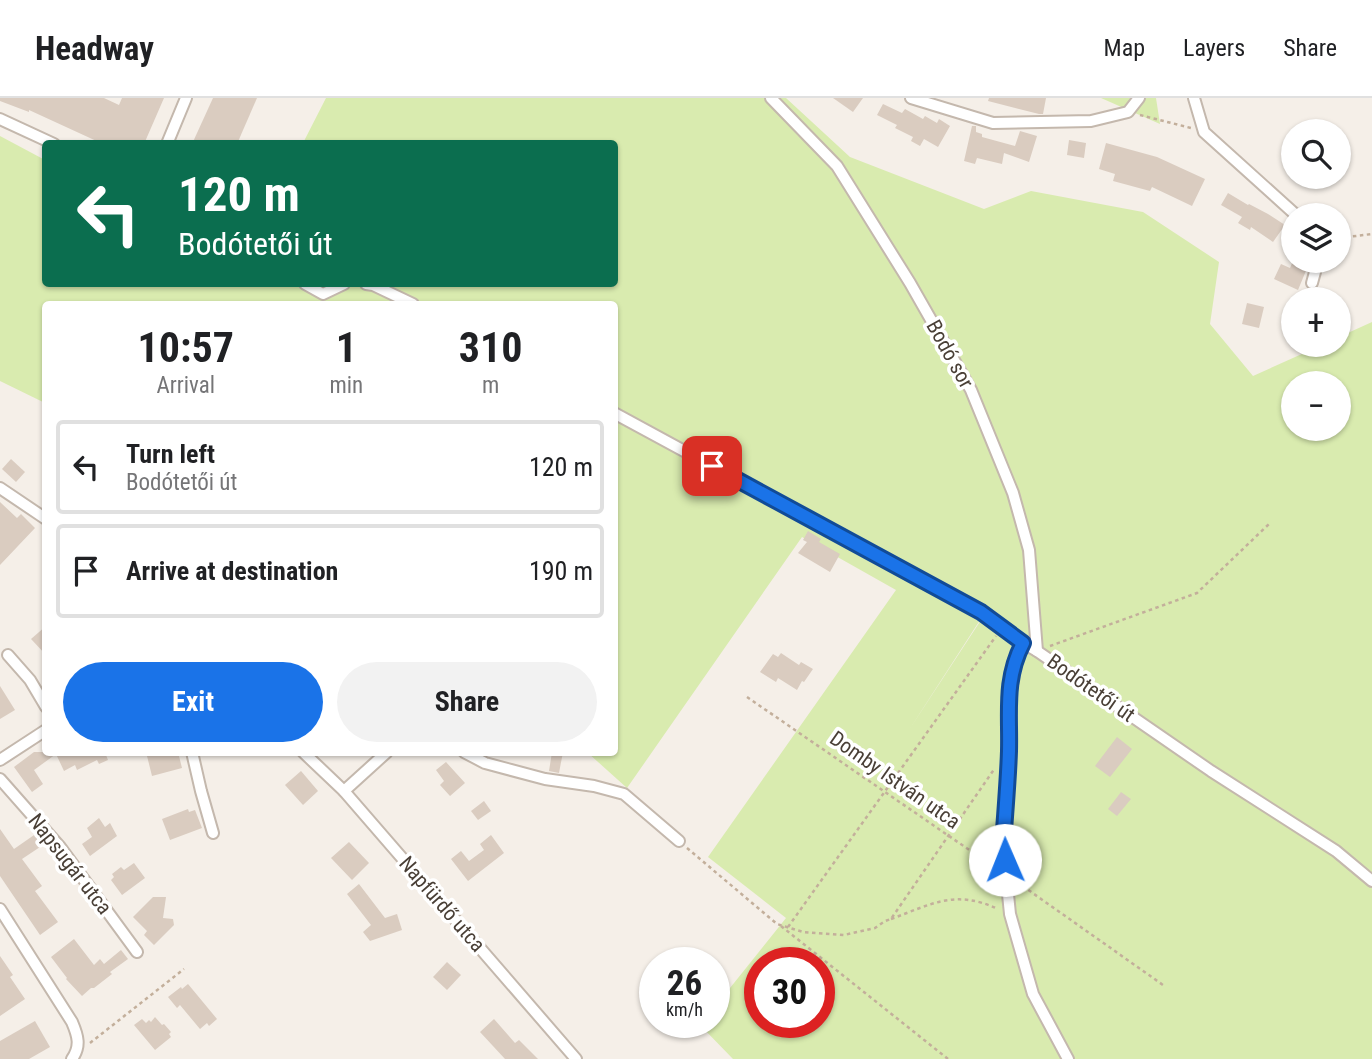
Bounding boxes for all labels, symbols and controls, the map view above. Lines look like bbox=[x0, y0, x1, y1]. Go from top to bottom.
text: Headway bbox=[35, 29, 154, 68]
text: Map bbox=[1104, 34, 1145, 62]
text: Layers bbox=[1183, 34, 1245, 62]
text: Share bbox=[1283, 34, 1337, 62]
map controls bbox=[1281, 119, 1351, 441]
button: search bbox=[1281, 119, 1351, 189]
text: 120 m bbox=[178, 166, 300, 223]
icon: left bbox=[63, 168, 154, 259]
button: layers bbox=[1281, 203, 1351, 273]
text: Bodótetői út bbox=[178, 225, 333, 263]
button: + bbox=[1281, 287, 1351, 357]
street label: Bodó sor bbox=[921, 316, 979, 392]
text: 10:57 bbox=[138, 323, 234, 372]
text: 1 bbox=[336, 323, 357, 372]
text: 310 bbox=[459, 323, 522, 372]
button: − bbox=[1281, 371, 1351, 441]
text: Arrival bbox=[156, 372, 215, 399]
text: min bbox=[329, 372, 363, 399]
text: m bbox=[482, 372, 499, 399]
pin bbox=[682, 436, 742, 496]
text: Turn left bbox=[126, 439, 215, 469]
icon: arrive bbox=[693, 447, 731, 485]
icon: left bbox=[67, 448, 105, 486]
text: 120 m bbox=[529, 452, 593, 482]
text: Bodótetői út bbox=[126, 469, 237, 496]
icon: arrive bbox=[67, 552, 105, 590]
text: Arrive at destination bbox=[126, 556, 338, 586]
text: 190 m bbox=[529, 556, 593, 586]
street label: Bodótetői út bbox=[1043, 649, 1139, 727]
button: Exit bbox=[63, 662, 323, 742]
button: Share bbox=[337, 662, 597, 742]
street label: Domby István utca bbox=[825, 726, 965, 834]
street label: Napsugár utca bbox=[23, 809, 117, 919]
position arrow bbox=[968, 823, 1042, 897]
street label: Napfürdő utca bbox=[394, 851, 490, 957]
speed limit sign: 30 bbox=[744, 947, 835, 1038]
text: 26 bbox=[667, 963, 702, 1004]
text: km/h bbox=[666, 999, 703, 1020]

